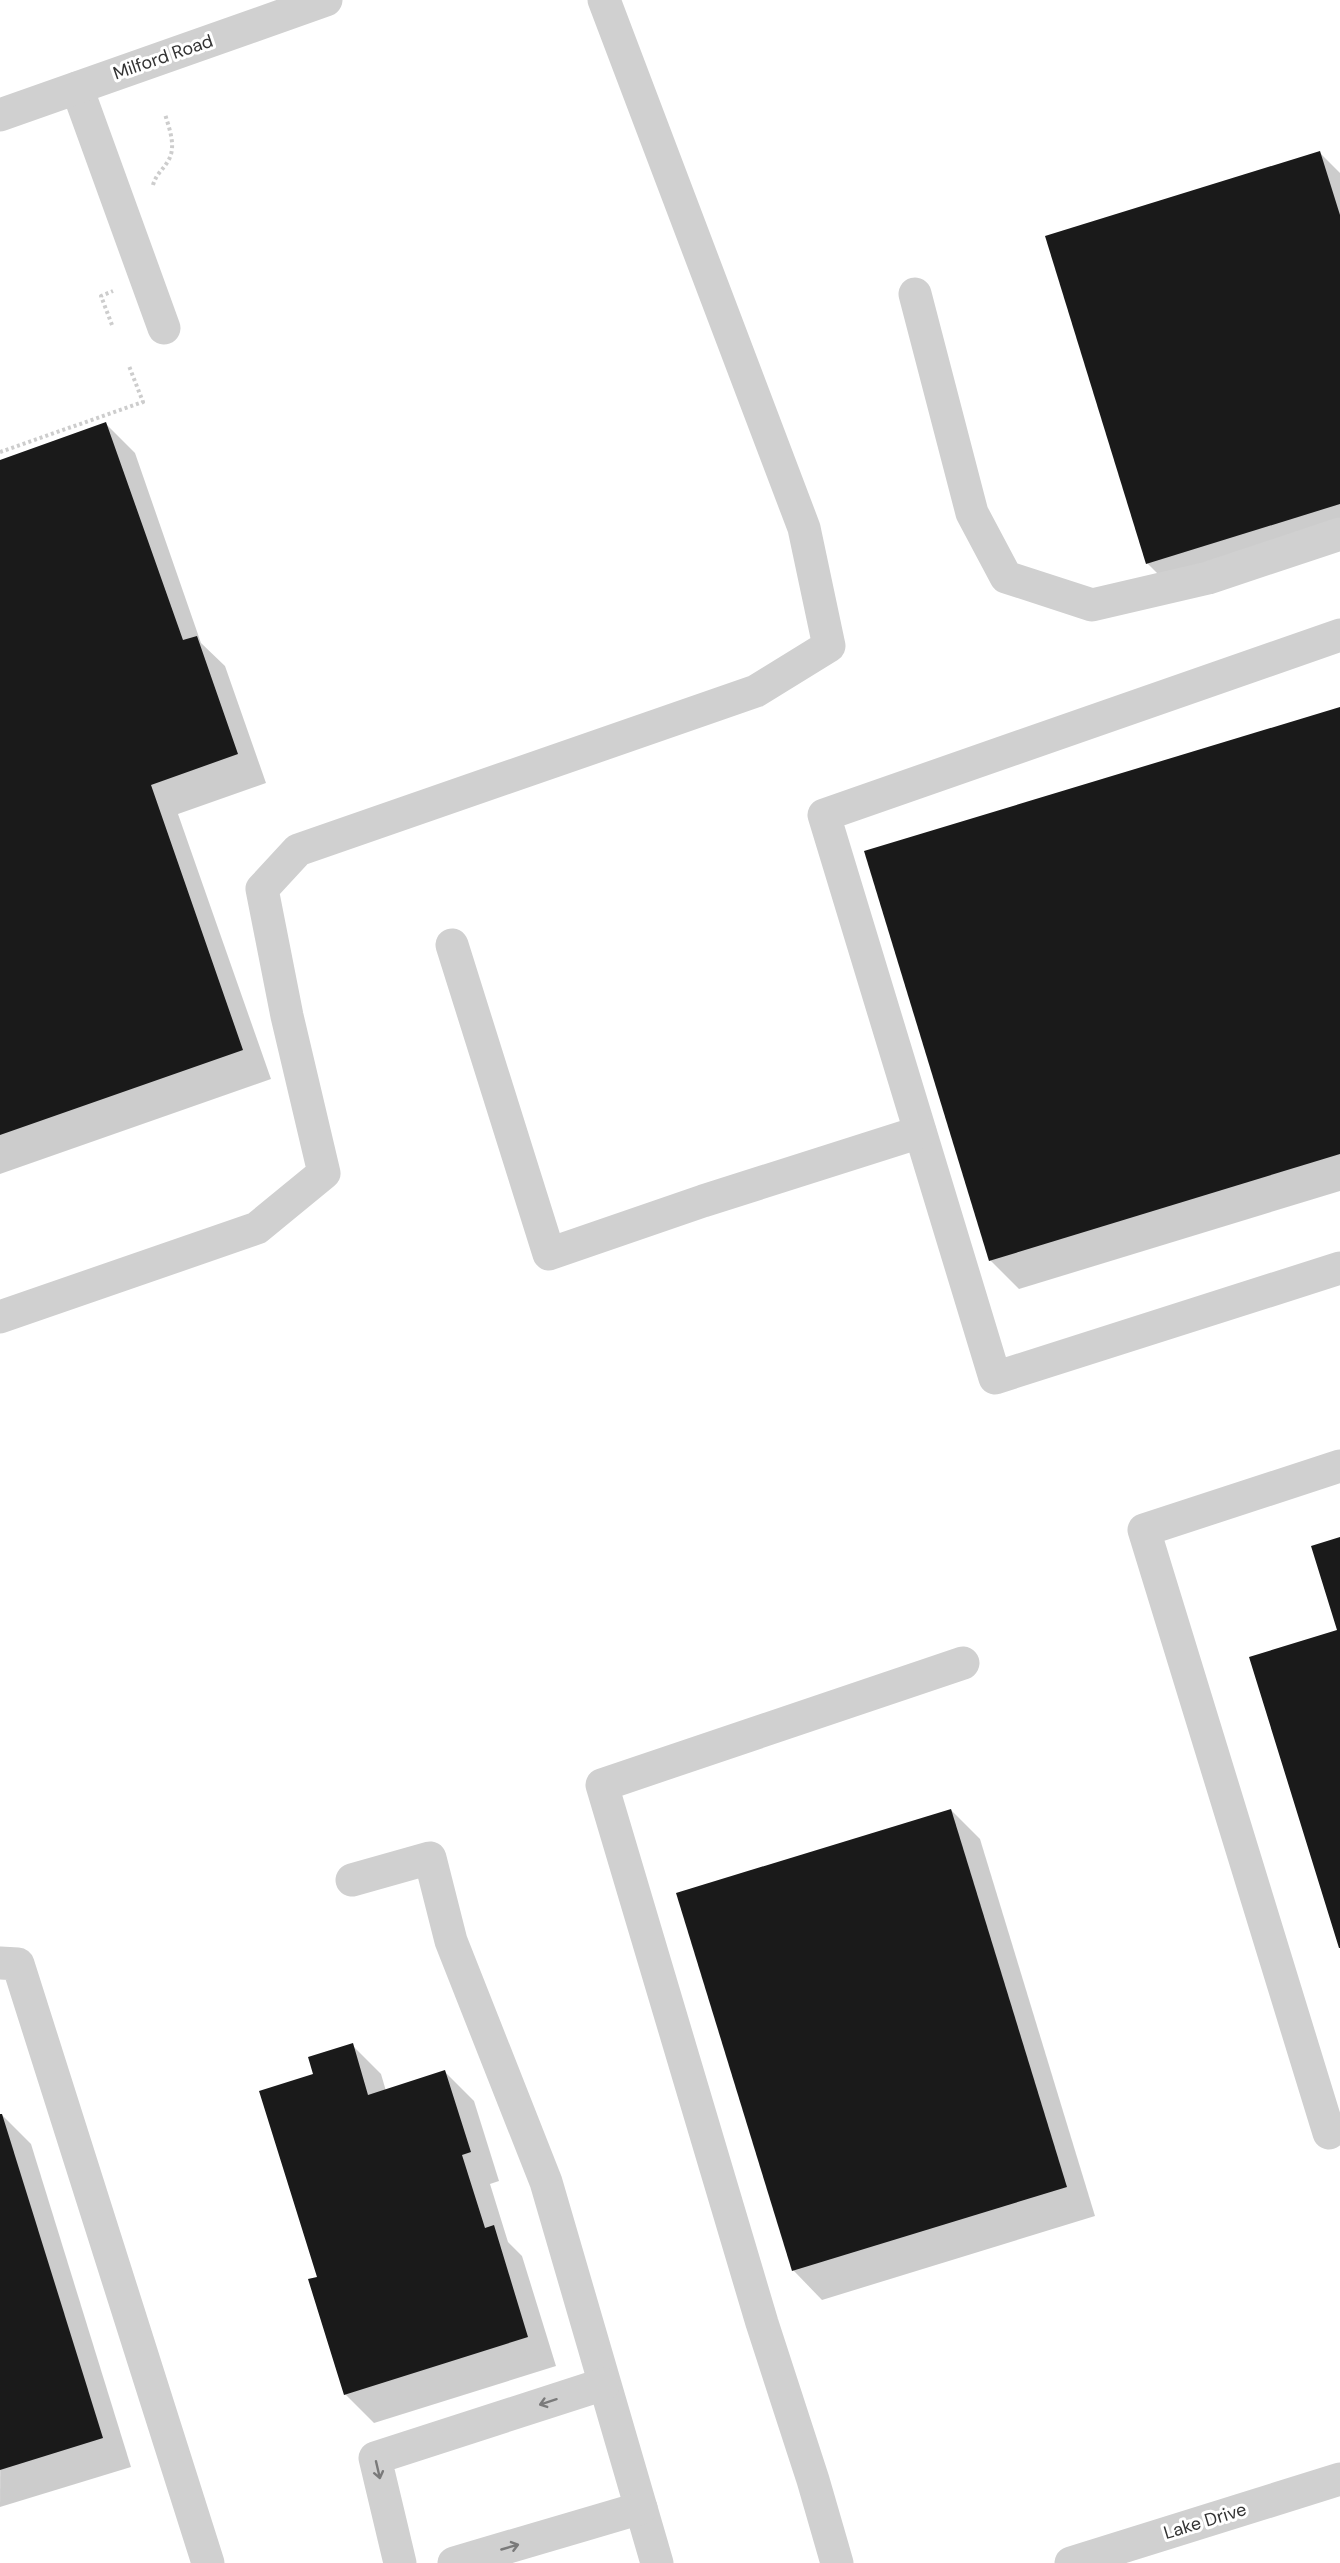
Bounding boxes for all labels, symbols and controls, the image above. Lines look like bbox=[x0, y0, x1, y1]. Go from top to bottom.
street label: Milford Road bbox=[110, 29, 216, 85]
one-way arrow bbox=[539, 2397, 558, 2408]
one-way arrow bbox=[372, 2461, 384, 2480]
street label: Lake Drive bbox=[1161, 2497, 1249, 2545]
one-way arrow bbox=[500, 2541, 519, 2552]

